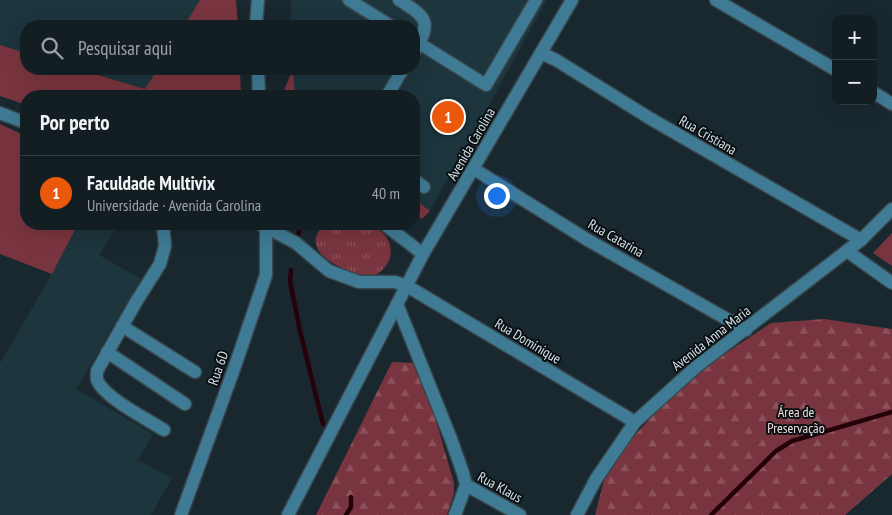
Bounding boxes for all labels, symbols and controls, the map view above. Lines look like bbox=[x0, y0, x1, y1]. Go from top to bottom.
map controls bbox=[832, 15, 877, 105]
button: + bbox=[832, 15, 877, 60]
search box bbox=[20, 20, 420, 75]
icon: search bbox=[38, 34, 66, 62]
text: Pesquisar aqui bbox=[78, 36, 172, 60]
button: − bbox=[832, 60, 877, 105]
pin: 1 bbox=[432, 98, 464, 136]
street label: Avenida Carolina bbox=[443, 104, 499, 184]
text: Por perto bbox=[40, 109, 110, 136]
street label: Rua Cristiana bbox=[676, 111, 740, 159]
text: Faculdade Multivix bbox=[87, 171, 215, 195]
text: 1 bbox=[52, 183, 60, 203]
text: 40 m bbox=[372, 183, 400, 203]
your location bbox=[484, 183, 510, 209]
text: Universidade · Avenida Carolina bbox=[87, 195, 261, 215]
street label: Rua Catarina bbox=[585, 215, 647, 261]
street label: Avenida Anna Maria bbox=[668, 302, 754, 374]
street label: Rua Dominique bbox=[492, 314, 565, 368]
street label: Rua 6D bbox=[204, 349, 232, 387]
park label: Área de Preservação bbox=[767, 403, 825, 437]
street label: Rua Klaus bbox=[475, 468, 526, 507]

